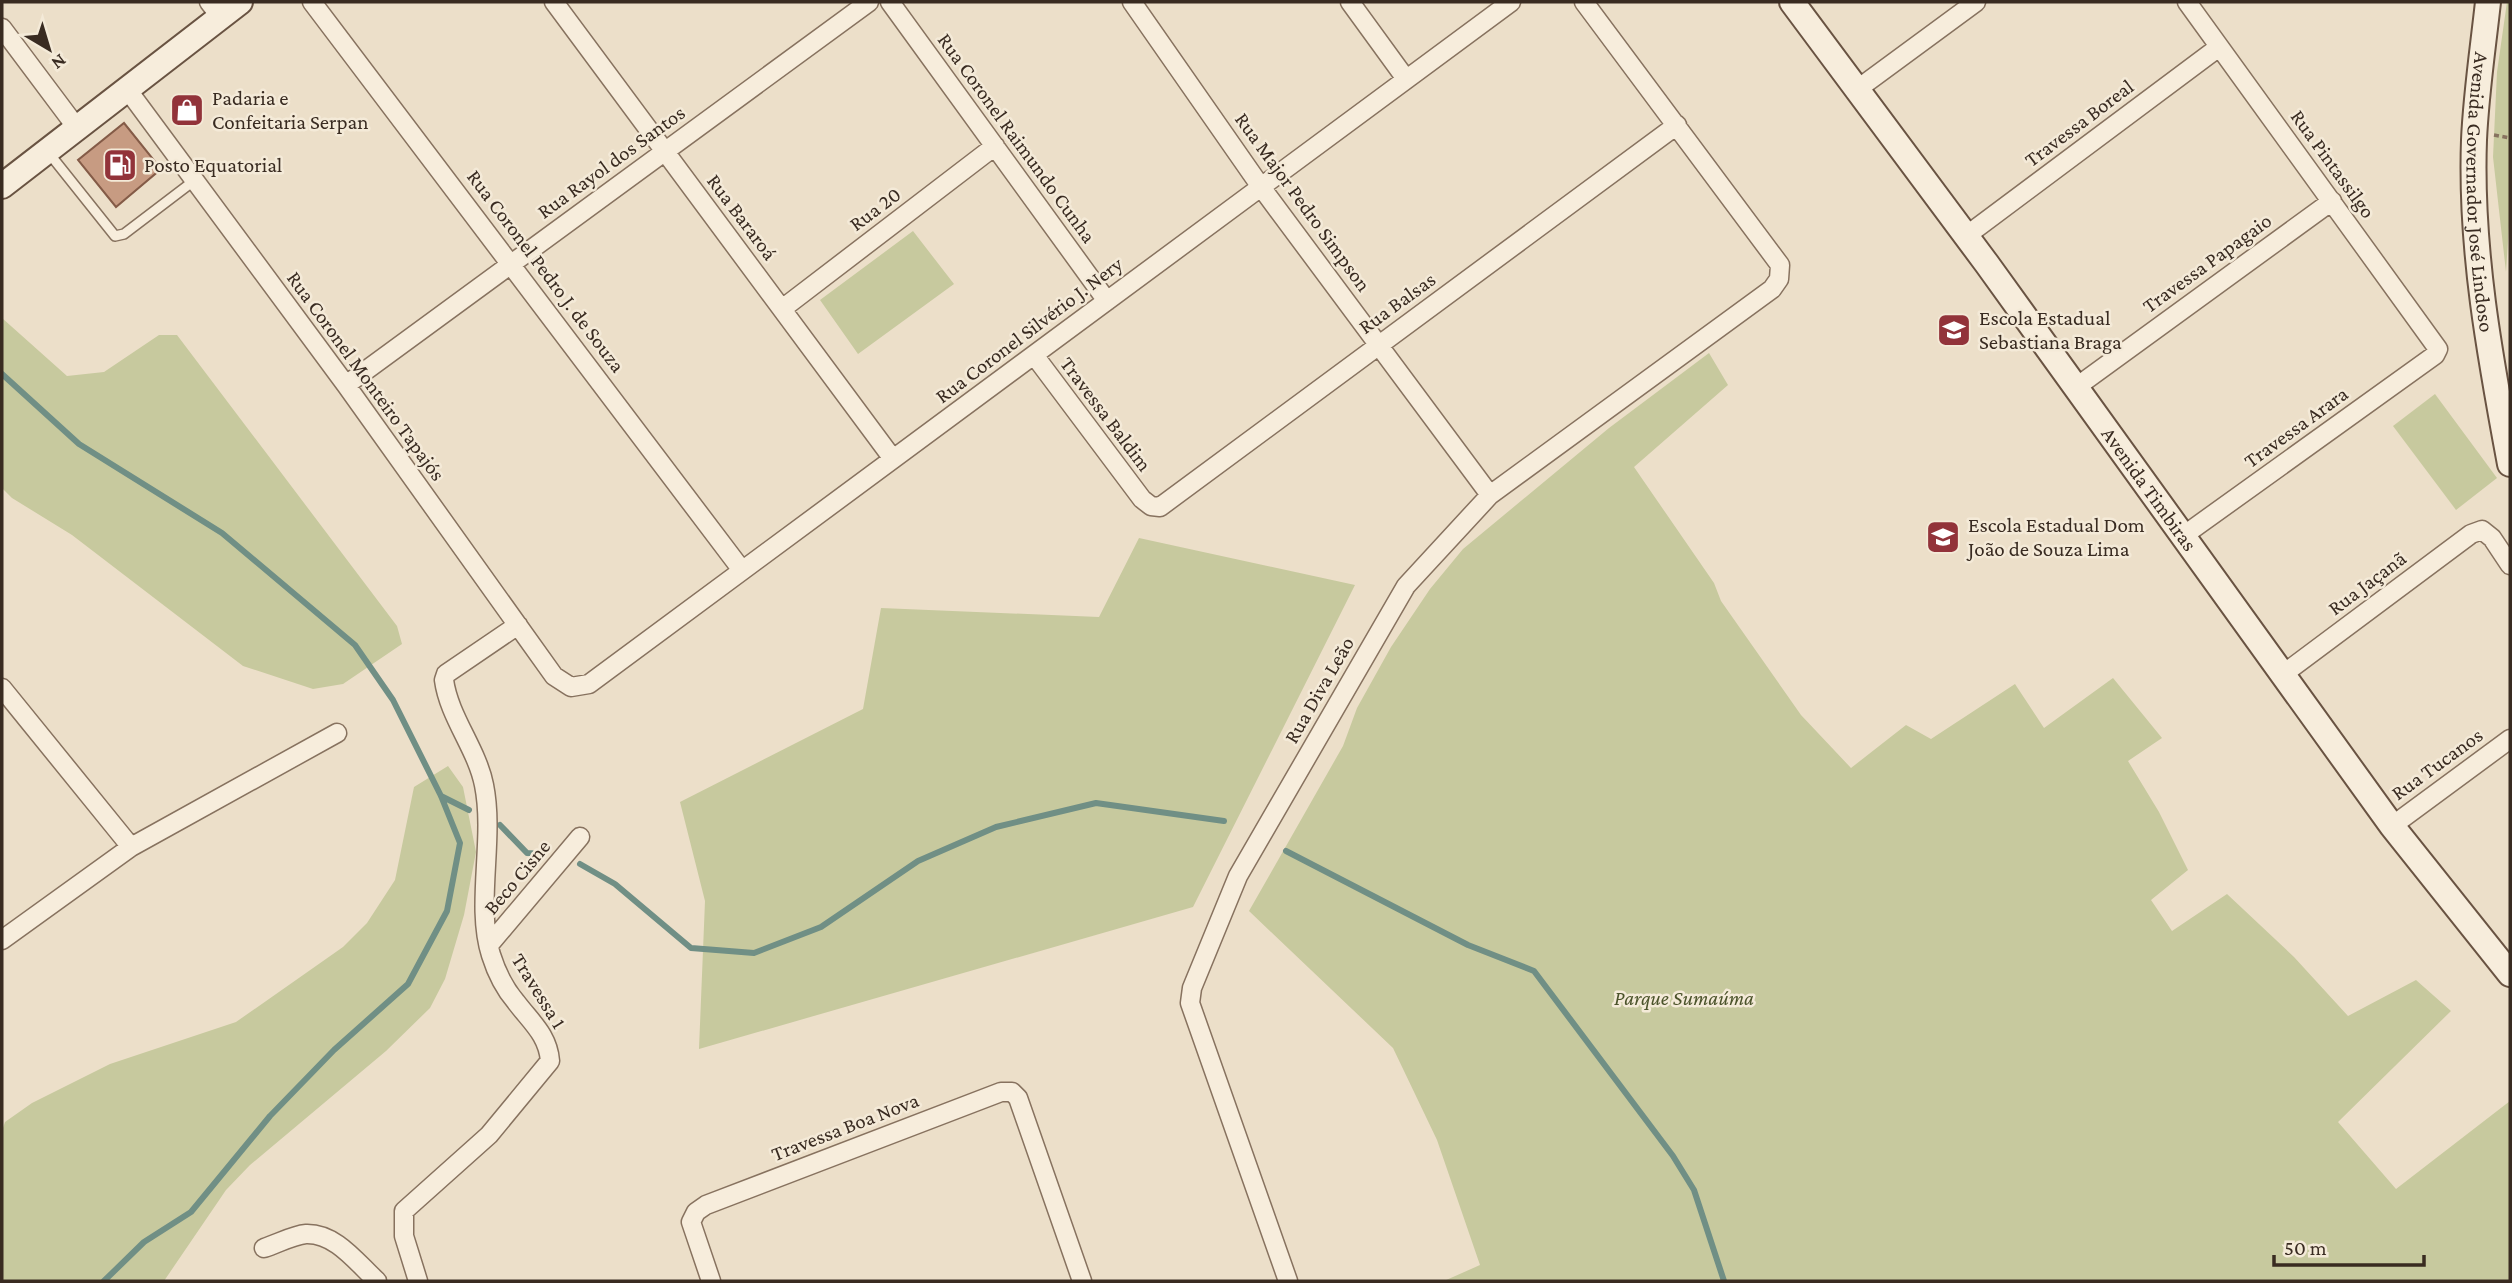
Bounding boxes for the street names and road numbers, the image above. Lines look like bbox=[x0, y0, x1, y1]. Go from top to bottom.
street label: Rua Coronel Raimundo Cunha bbox=[933, 28, 1101, 248]
street label: Avenida Governador José Lindoso bbox=[2461, 51, 2499, 334]
street label: Travessa Boreal bbox=[2020, 74, 2138, 172]
street label: Rua Rayol dos Santos bbox=[533, 100, 689, 224]
street label: Rua Pintassilgo bbox=[2286, 105, 2380, 223]
street label: Rua Major Pedro Simpson bbox=[1230, 108, 1376, 296]
street label: Rua Coronel Pedro J. de Souza bbox=[462, 165, 630, 377]
street label: Rua Bararoá bbox=[702, 169, 782, 265]
street label: Rua 20 bbox=[845, 182, 905, 236]
street label: Travessa Papagaio bbox=[2138, 208, 2276, 318]
street label: Rua Coronel Silvério J. Nery bbox=[931, 252, 1128, 408]
street label: Rua Coronel Monteiro Tapajós bbox=[282, 267, 450, 485]
street label: Rua Balsas bbox=[1354, 267, 1440, 339]
street label: Travessa Baldim bbox=[1055, 352, 1157, 476]
street label: Travessa Arara bbox=[2239, 381, 2353, 473]
street label: Avenida Timbiras bbox=[2097, 422, 2202, 556]
street label: Rua Jaçanã bbox=[2323, 546, 2411, 620]
street label: Rua Diva Leão bbox=[1279, 633, 1359, 747]
street label: Rua Tucanos bbox=[2387, 723, 2487, 805]
street label: Beco Cisne bbox=[479, 835, 555, 919]
street label: Travessa 1 bbox=[507, 949, 571, 1033]
street label: Travessa Boa Nova bbox=[768, 1088, 922, 1166]

